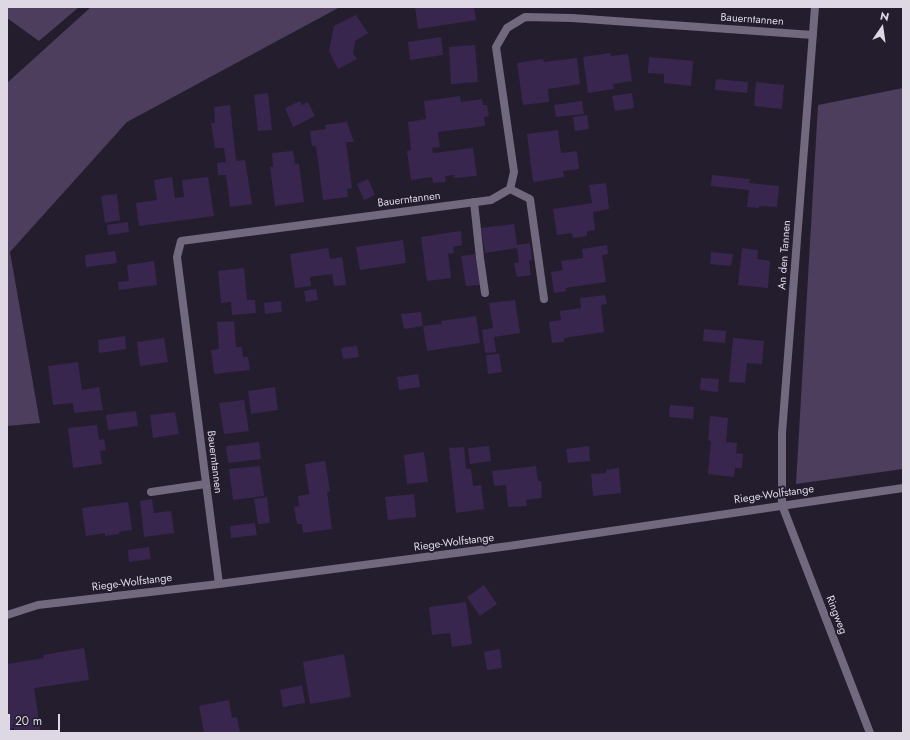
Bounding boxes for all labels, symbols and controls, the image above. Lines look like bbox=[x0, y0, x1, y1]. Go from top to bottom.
north arrow bbox=[862, 8, 902, 48]
text: N bbox=[879, 8, 891, 25]
street label: Bauerntannen bbox=[720, 11, 784, 29]
street label: Bauerntannen bbox=[377, 190, 441, 210]
street label: An den Tannen bbox=[776, 220, 794, 290]
street label: Bauerntannen bbox=[204, 430, 224, 494]
street label: Riege-Wolfstange bbox=[733, 483, 815, 507]
street label: Riege-Wolfstange bbox=[413, 532, 495, 554]
street label: Riege-Wolfstange bbox=[91, 572, 173, 594]
street label: Ringweg bbox=[823, 594, 849, 636]
scale bar bbox=[10, 706, 62, 732]
text: 20 m bbox=[15, 712, 42, 730]

